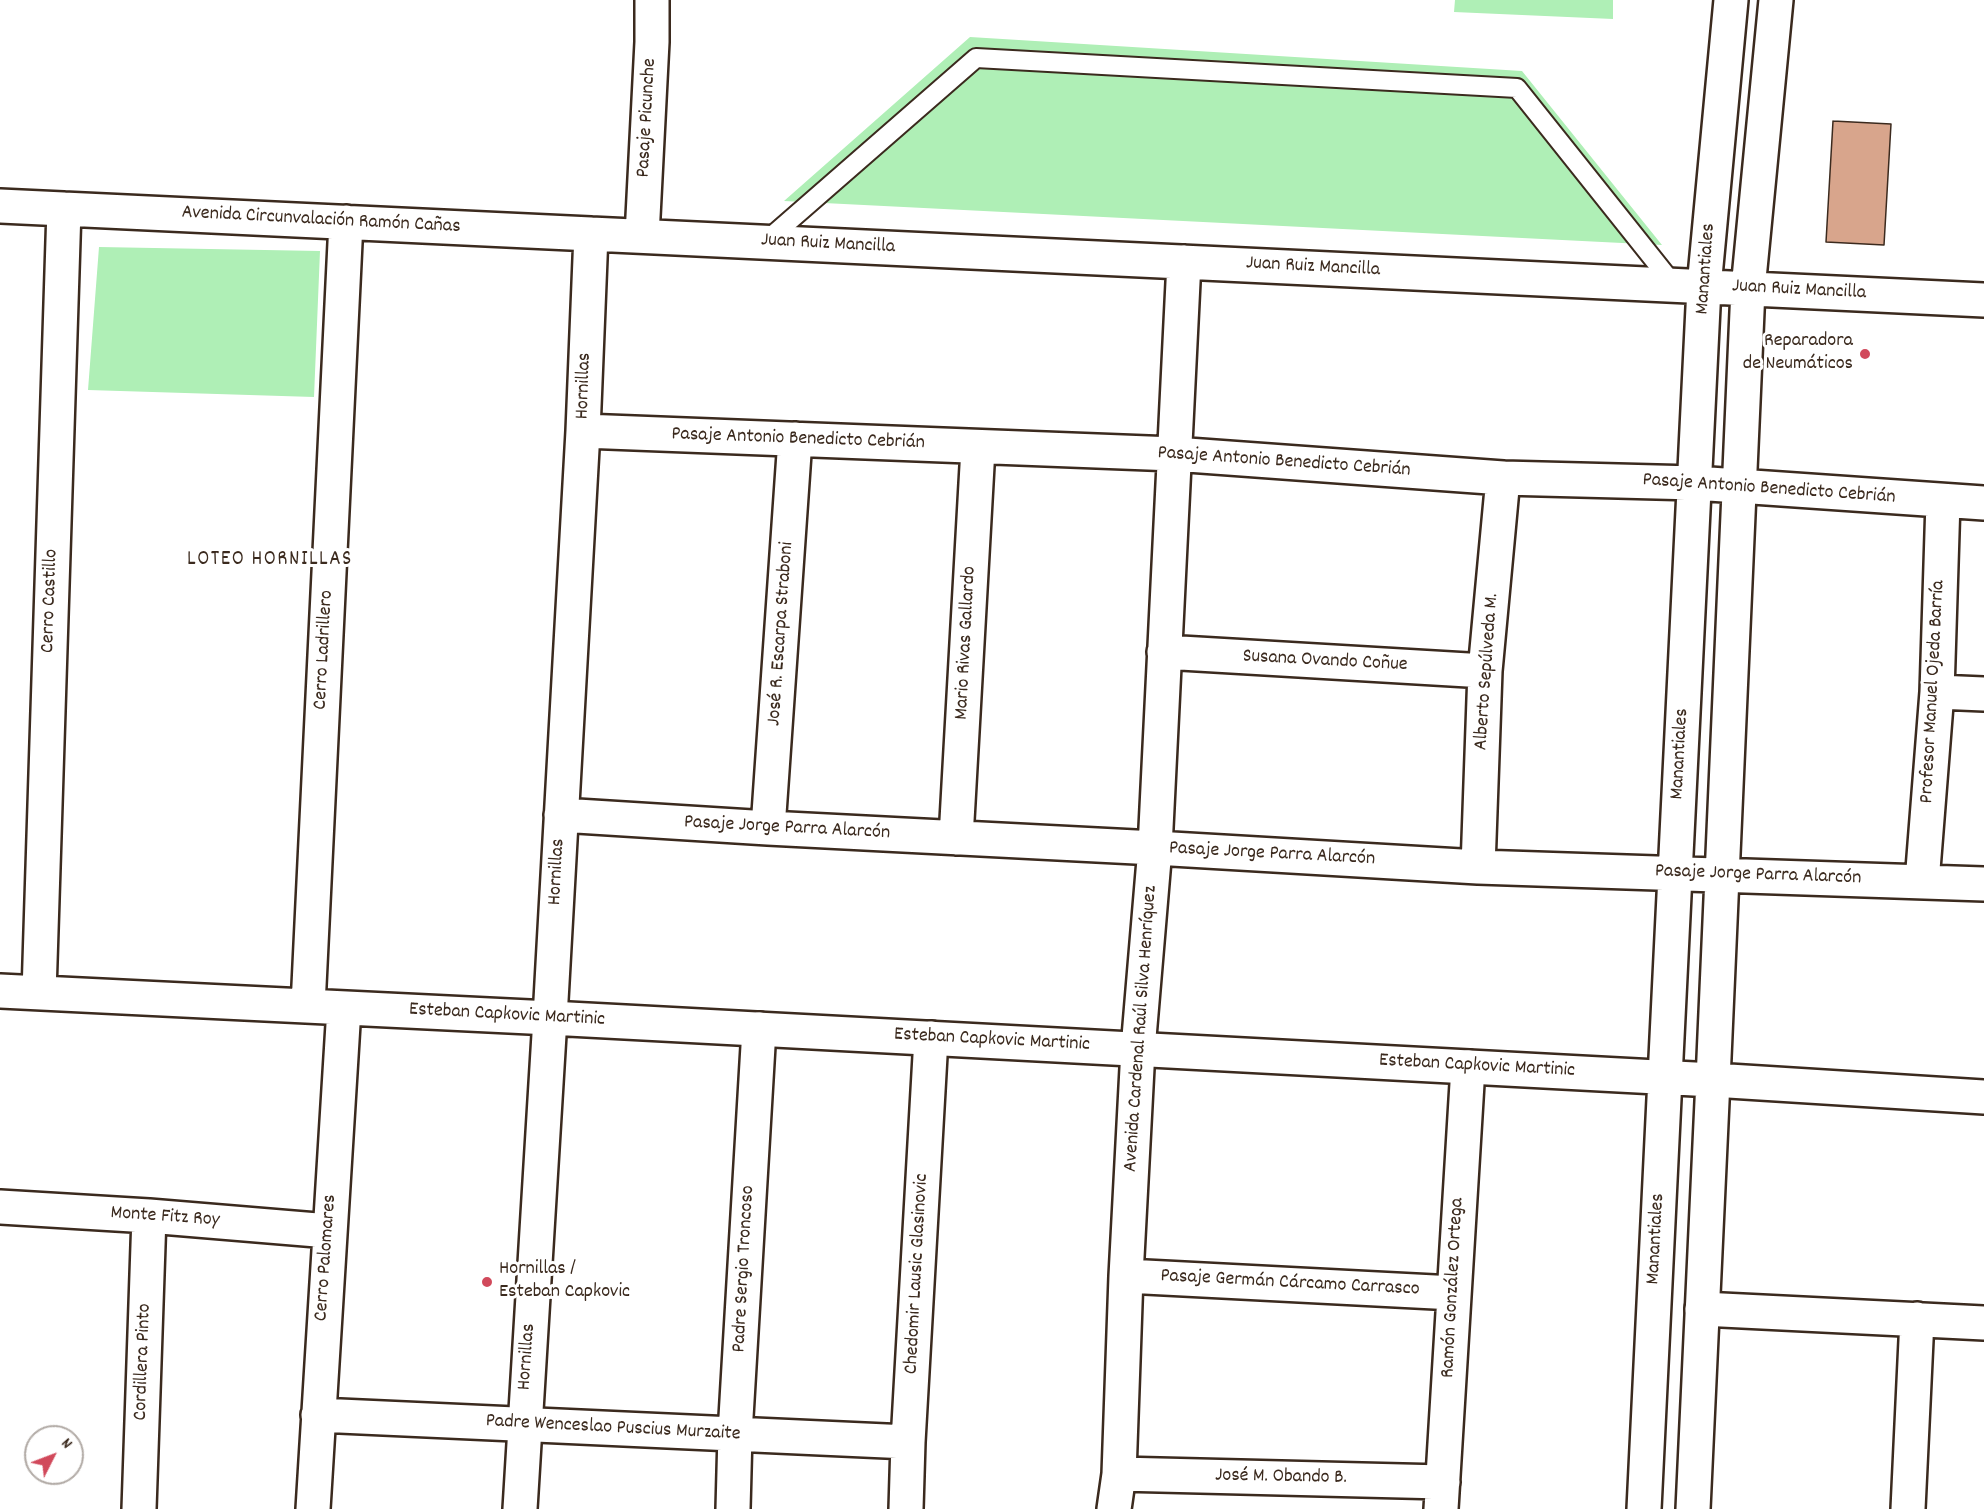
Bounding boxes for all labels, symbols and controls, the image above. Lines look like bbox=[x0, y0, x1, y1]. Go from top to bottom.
street label: Pasaje Picunche bbox=[633, 58, 663, 178]
street label: Avenida Circunvalación Ramón Cañas bbox=[181, 202, 461, 240]
street label: Manantiales bbox=[1692, 223, 1722, 315]
street label: Juan Ruiz Mancilla bbox=[760, 230, 896, 260]
street label: Juan Ruiz Mancilla bbox=[1245, 253, 1381, 283]
street label: Juan Ruiz Mancilla bbox=[1731, 276, 1867, 306]
place label: Reparadora de Neumáticos bbox=[1743, 330, 1853, 377]
marker: Reparadora de Neumáticos bbox=[1858, 347, 1872, 361]
street label: Hornillas bbox=[572, 352, 598, 420]
street label: Pasaje Antonio Benedicto Cebrián bbox=[671, 424, 925, 456]
street label: Pasaje Antonio Benedicto Cebrián bbox=[1157, 442, 1411, 484]
street label: Pasaje Antonio Benedicto Cebrián bbox=[1642, 469, 1896, 511]
street label: José R. Escarpa Straboni bbox=[764, 541, 800, 727]
district label: LOTEO HORNILLAS bbox=[187, 548, 353, 574]
street label: Cerro Castillo bbox=[37, 549, 65, 653]
street label: Mario Rivas Gallardo bbox=[951, 566, 983, 720]
street label: Profesor Manuel Ojeda Barría bbox=[1916, 580, 1952, 804]
street label: Cerro Ladrillero bbox=[310, 590, 340, 710]
street label: Alberto Sepúlveda M. bbox=[1471, 593, 1505, 751]
street label: Susana Ovando Coñue bbox=[1242, 646, 1408, 678]
street label: Manantiales bbox=[1667, 708, 1695, 800]
street label: Pasaje Jorge Parra Alarcón bbox=[683, 812, 891, 846]
street label: Hornillas bbox=[544, 838, 572, 906]
street label: Pasaje Jorge Parra Alarcón bbox=[1168, 838, 1376, 872]
street label: Pasaje Jorge Parra Alarcón bbox=[1654, 860, 1862, 892]
street label: Avenida Cardenal Raúl Silva Henríquez bbox=[1120, 885, 1164, 1173]
street label: Esteban Capkovic Martinic bbox=[408, 999, 606, 1033]
street label: Esteban Capkovic Martinic bbox=[893, 1024, 1091, 1058]
street label: Esteban Capkovic Martinic bbox=[1378, 1050, 1576, 1084]
street label: Chedomir Lausic Glasinovic bbox=[901, 1173, 935, 1375]
street label: Padre Sergio Troncoso bbox=[729, 1185, 761, 1353]
street label: Manantiales bbox=[1643, 1193, 1671, 1285]
street label: Cerro Palomares bbox=[311, 1194, 343, 1322]
street label: Ramón González Ortega bbox=[1437, 1197, 1471, 1379]
street label: Monte Fitz Roy bbox=[110, 1202, 220, 1234]
place label: Hornillas / Esteban Capkovic bbox=[499, 1258, 630, 1305]
street label: Pasaje Germán Cárcamo Carrasco bbox=[1160, 1265, 1420, 1303]
marker: Hornillas / Esteban Capkovic bbox=[480, 1275, 494, 1289]
street label: Cordillera Pinto bbox=[130, 1303, 158, 1421]
street label: Hornillas bbox=[514, 1323, 542, 1391]
street label: Padre Wenceslao Puscius Murzaite bbox=[485, 1410, 741, 1448]
north arrow bbox=[24, 1425, 84, 1485]
text: N bbox=[55, 1433, 77, 1455]
street label: José M. Obando B. bbox=[1215, 1465, 1347, 1491]

